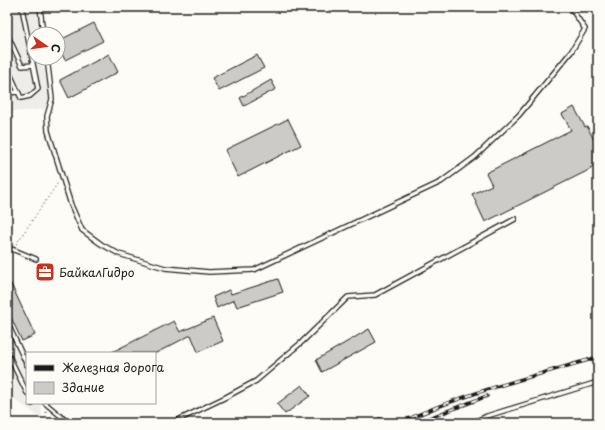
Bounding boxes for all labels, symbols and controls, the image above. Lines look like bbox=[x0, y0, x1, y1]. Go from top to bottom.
north arrow bbox=[26, 26, 66, 66]
text: С bbox=[47, 42, 65, 54]
office icon: БайкалГидро bbox=[34, 261, 56, 283]
place label: БайкалГидро bbox=[59, 263, 135, 281]
legend bbox=[26, 352, 156, 404]
text: Железная дорога bbox=[62, 358, 165, 376]
text: Здание bbox=[62, 378, 104, 396]

